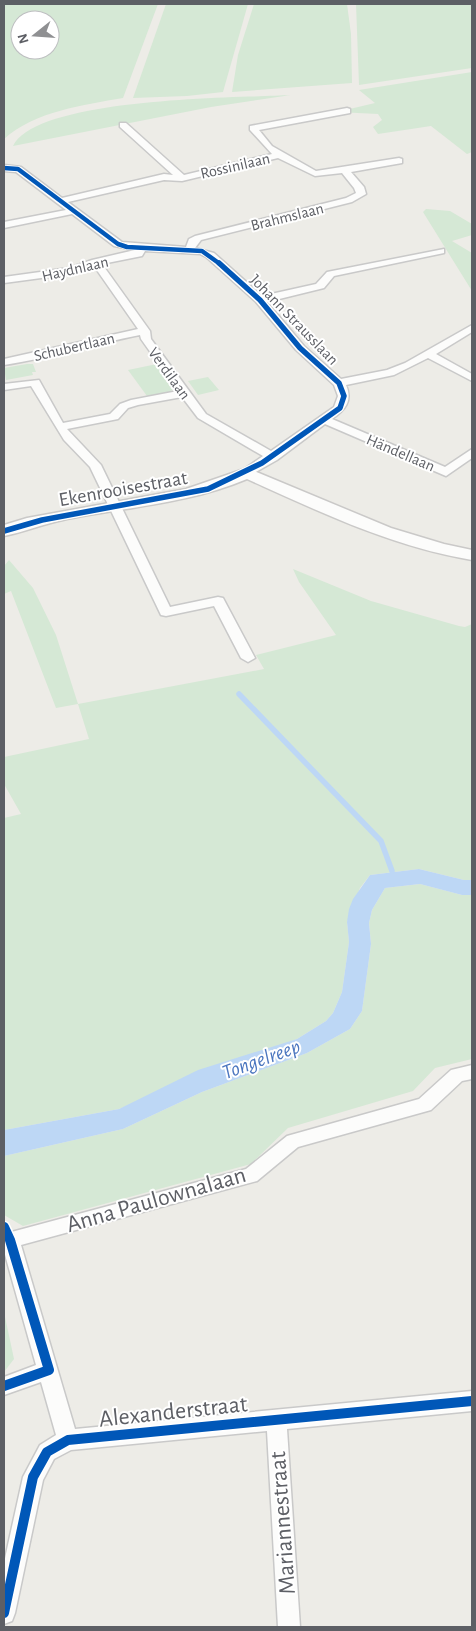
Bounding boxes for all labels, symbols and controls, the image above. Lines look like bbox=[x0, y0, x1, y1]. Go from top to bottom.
north arrow bbox=[10, 10, 60, 60]
text: N bbox=[15, 32, 32, 45]
street label: Rossinilaan bbox=[199, 150, 272, 182]
street label: Brahmslaan bbox=[249, 200, 325, 234]
street label: Haydnlaan bbox=[40, 254, 110, 285]
street label: Johann Strausslaan bbox=[247, 271, 341, 368]
street label: Schubertlaan bbox=[32, 330, 116, 364]
street label: Verdilaan bbox=[145, 345, 193, 402]
street label: Händellaan bbox=[364, 431, 437, 474]
street label: Ekenrooisestraat bbox=[57, 468, 190, 510]
water label: Tongelreep bbox=[219, 1036, 303, 1084]
street label: Anna Paulownalaan bbox=[64, 1163, 249, 1237]
street label: Alexanderstraat bbox=[98, 1392, 249, 1432]
street label: Mariannestraat bbox=[266, 1450, 300, 1595]

